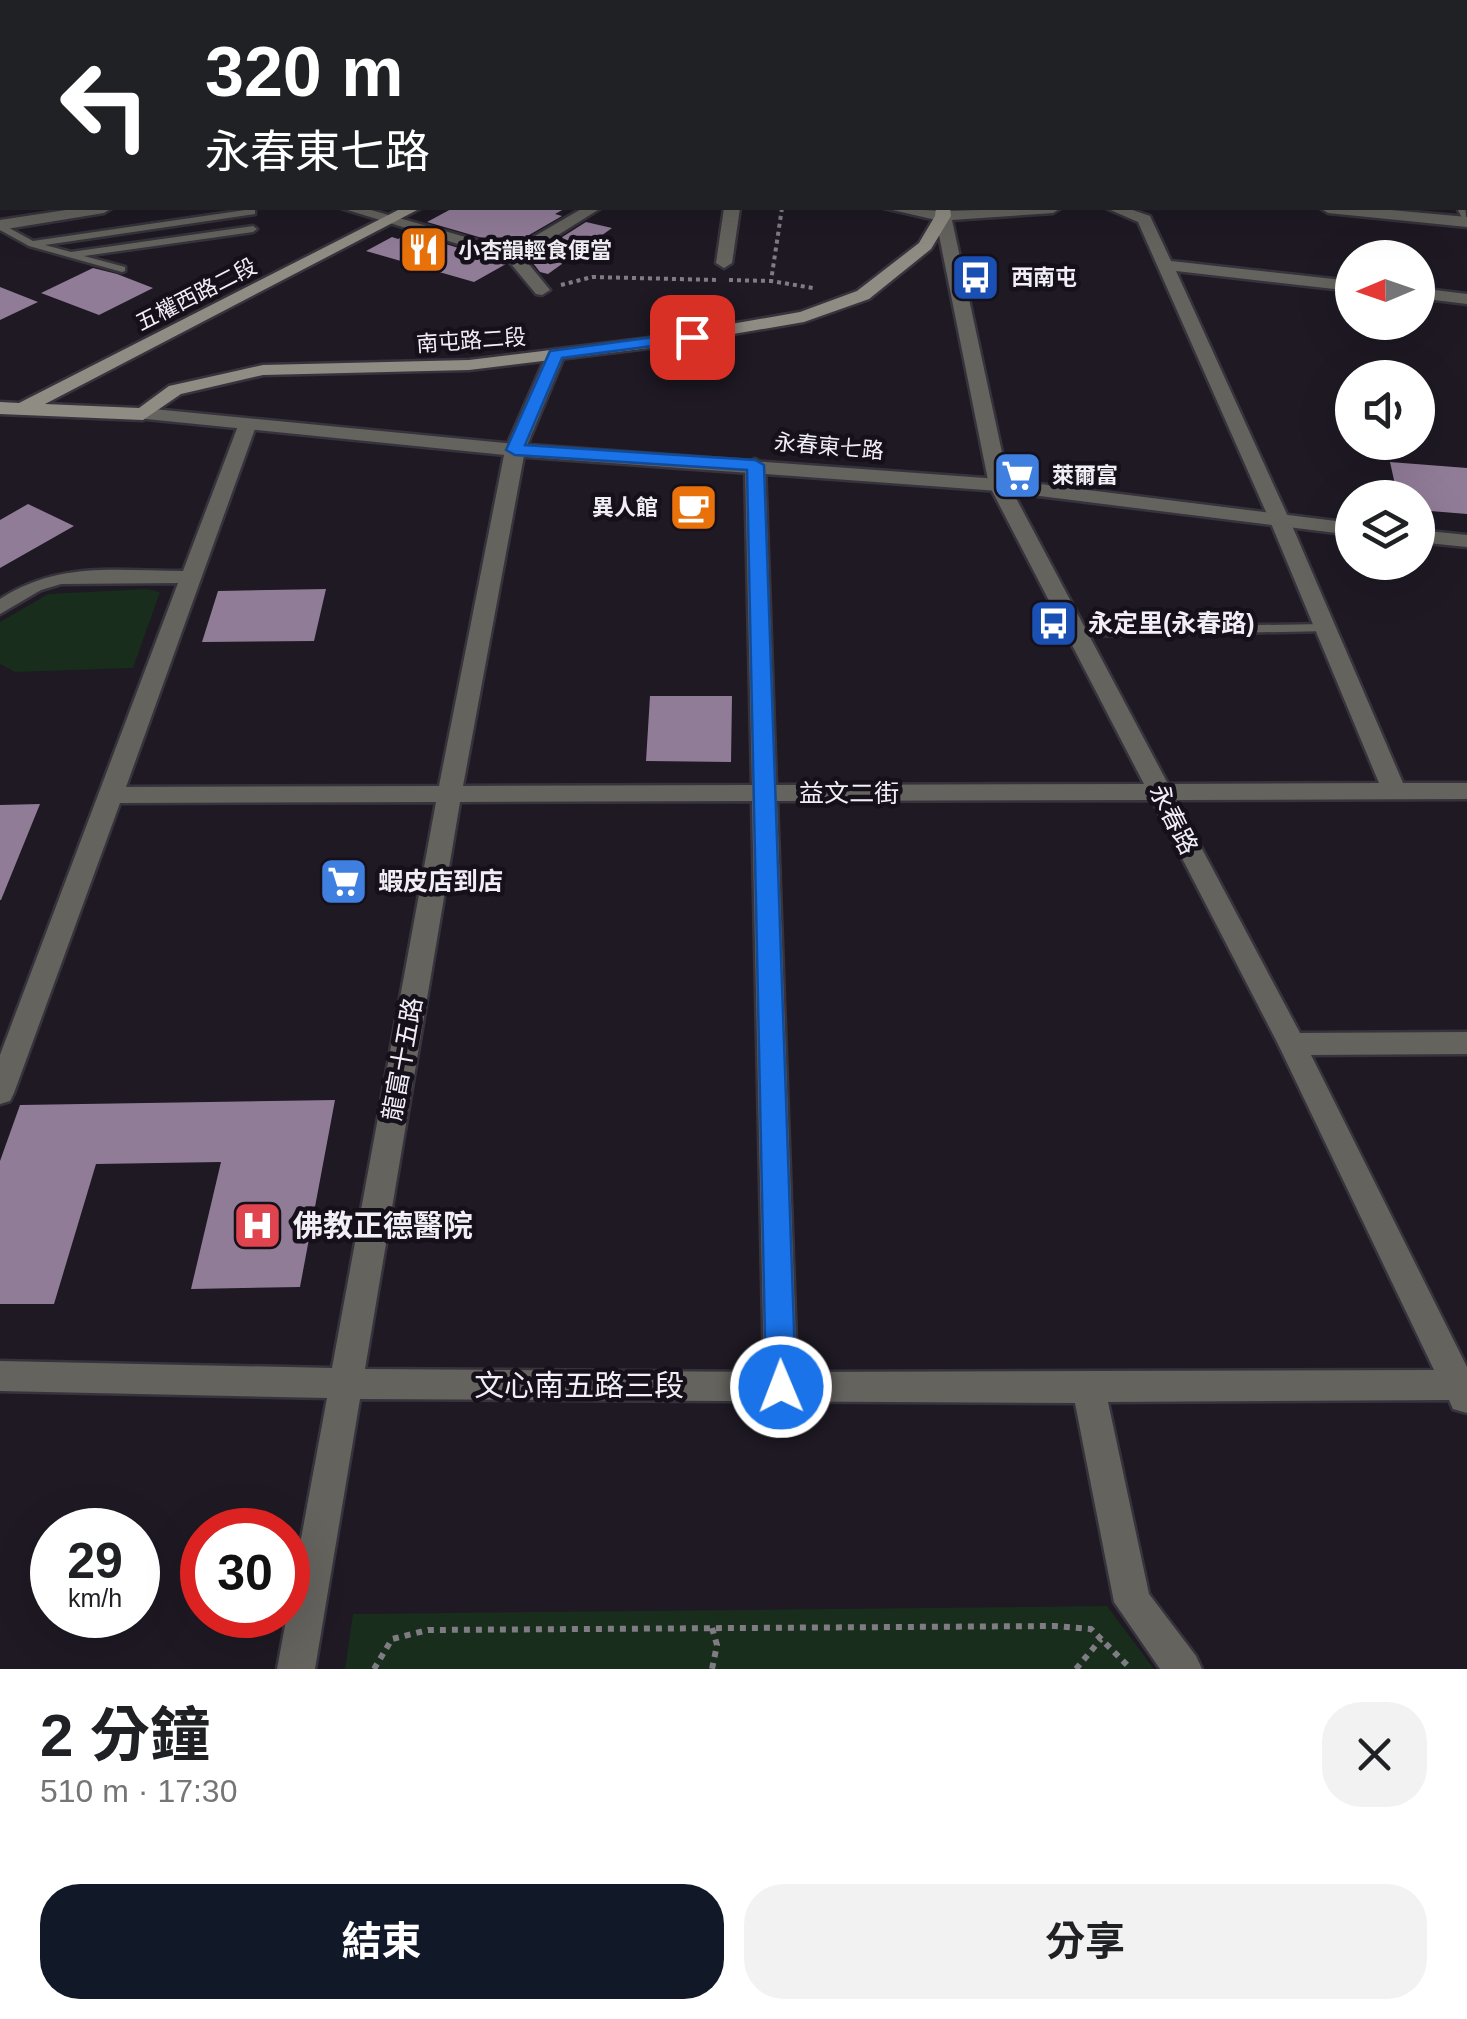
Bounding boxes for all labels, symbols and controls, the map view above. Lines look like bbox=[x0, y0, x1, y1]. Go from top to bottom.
text: 320 m bbox=[205, 33, 403, 111]
icon: left bbox=[40, 40, 170, 170]
text: 永春東七路 bbox=[205, 126, 430, 177]
restaurant icon: 小杏韻輕食便當 bbox=[397, 224, 449, 276]
place label: 小杏韻輕食便當 bbox=[458, 238, 612, 263]
north arrow bbox=[1335, 240, 1435, 340]
map controls bbox=[1335, 240, 1435, 580]
bus stop icon: 西南屯 bbox=[950, 251, 1002, 303]
street label: 五權西路二段 bbox=[132, 253, 261, 336]
place label: 西南屯 bbox=[1011, 265, 1077, 290]
pin bbox=[650, 295, 735, 380]
icon: arrive bbox=[665, 310, 720, 365]
street label: 南屯路二段 bbox=[415, 324, 527, 357]
button: sound bbox=[1335, 360, 1435, 460]
street label: 永春東七路 bbox=[773, 429, 885, 464]
supermarket icon: 萊爾富 bbox=[991, 449, 1043, 501]
place label: 萊爾富 bbox=[1052, 463, 1118, 488]
button: layers bbox=[1335, 480, 1435, 580]
cafe icon: 異人館 bbox=[667, 481, 719, 533]
place label: 異人館 bbox=[592, 495, 658, 520]
bus stop icon: 永定里(永春路) bbox=[1027, 597, 1079, 649]
place label: 永定里(永春路) bbox=[1088, 609, 1255, 637]
street label: 益文二街 bbox=[799, 779, 899, 807]
street label: 永春路 bbox=[1144, 779, 1204, 859]
supermarket icon: 蝦皮店到店 bbox=[317, 855, 369, 907]
place label: 蝦皮店到店 bbox=[378, 867, 503, 895]
street label: 龍富十五路 bbox=[377, 995, 427, 1123]
hospital icon: 佛教正德醫院 bbox=[232, 1200, 284, 1252]
place label: 佛教正德醫院 bbox=[293, 1209, 473, 1242]
position arrow bbox=[729, 1335, 833, 1439]
street label: 文心南五路三段 bbox=[474, 1369, 684, 1402]
speed limit sign: 30 bbox=[180, 1508, 310, 1638]
text: 29 bbox=[67, 1533, 123, 1589]
text: km/h bbox=[68, 1584, 122, 1612]
text: 2 分鐘 bbox=[40, 1702, 210, 1769]
button: close bbox=[1322, 1702, 1427, 1807]
text: 510 m · 17:30 bbox=[40, 1773, 237, 1809]
button: 結束 bbox=[40, 1884, 724, 1999]
button: 分享 bbox=[744, 1884, 1427, 1999]

